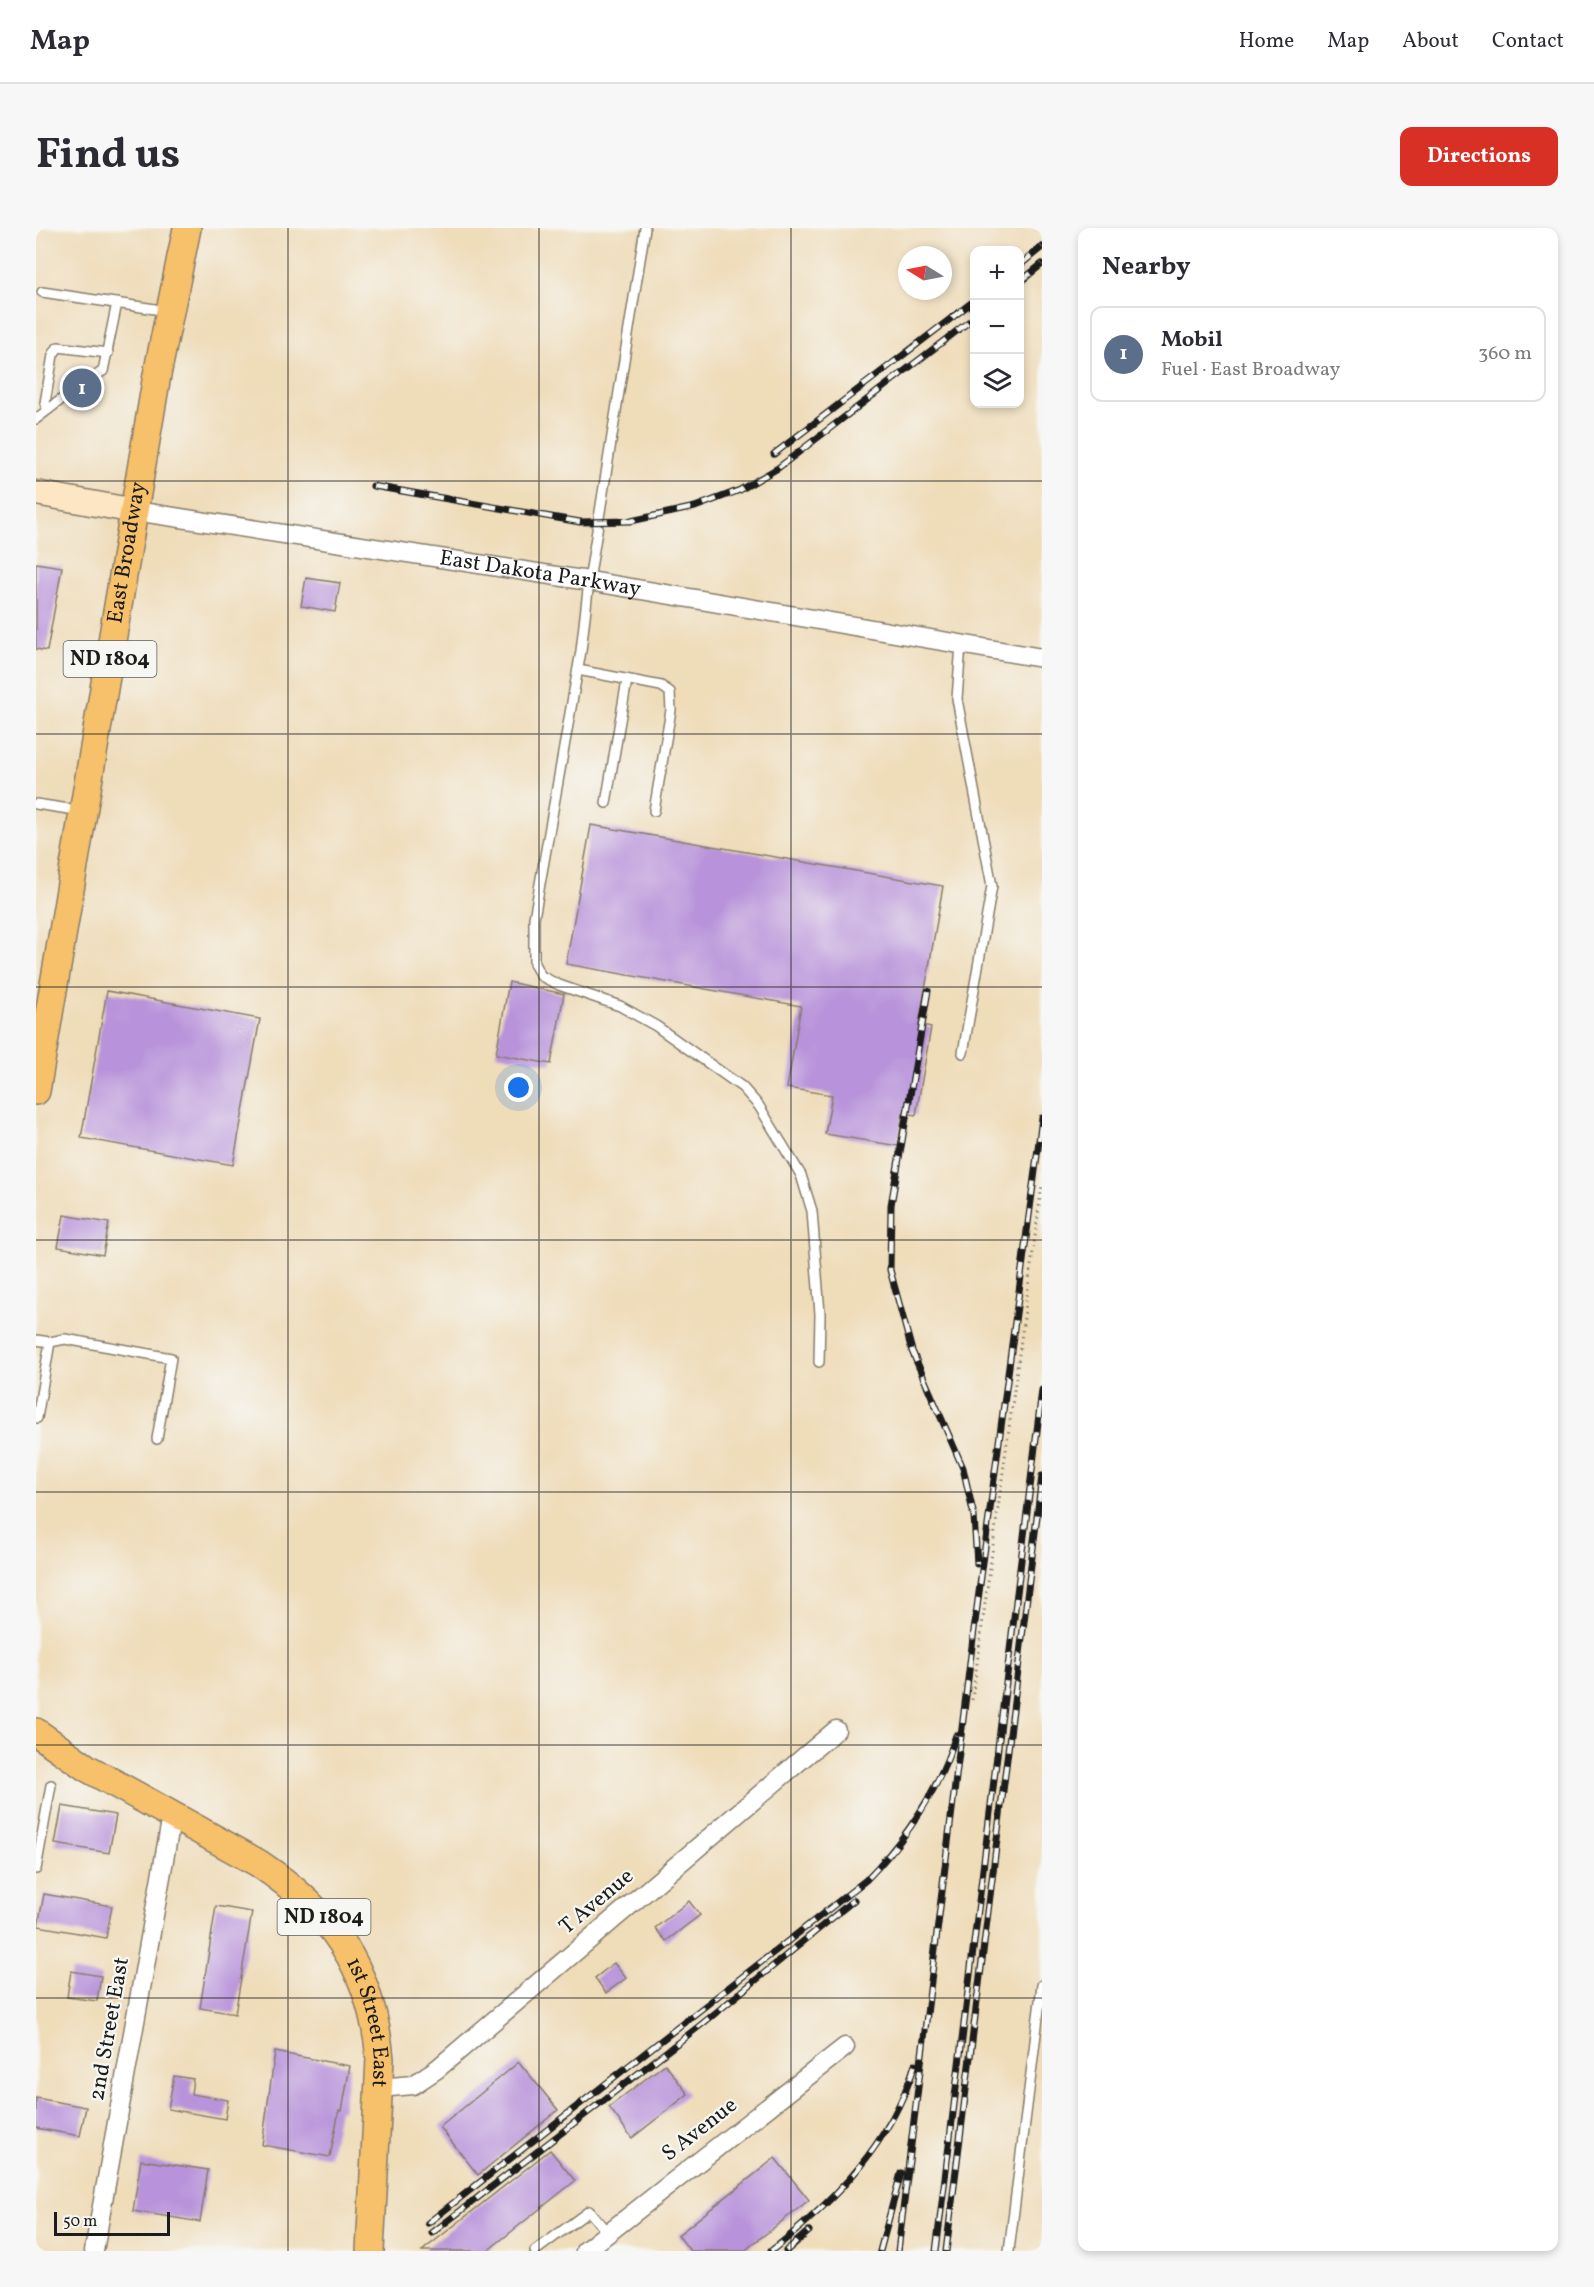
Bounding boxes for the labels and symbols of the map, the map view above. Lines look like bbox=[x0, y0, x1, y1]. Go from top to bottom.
north arrow bbox=[898, 246, 952, 300]
pin: 1 bbox=[62, 366, 102, 410]
street label: East Broadway bbox=[100, 479, 154, 626]
street label: East Dakota Parkway bbox=[437, 543, 643, 605]
road number: ND 1804 bbox=[64, 641, 157, 677]
your location bbox=[504, 1073, 533, 1102]
street label: T Avenue bbox=[553, 1862, 641, 1942]
road number: ND 1804 bbox=[278, 1899, 370, 1935]
street label: 1st Street East bbox=[338, 1952, 396, 2089]
street label: 2nd Street East bbox=[82, 1955, 138, 2103]
street label: S Avenue bbox=[656, 2091, 744, 2169]
scale bar bbox=[54, 2209, 170, 2236]

